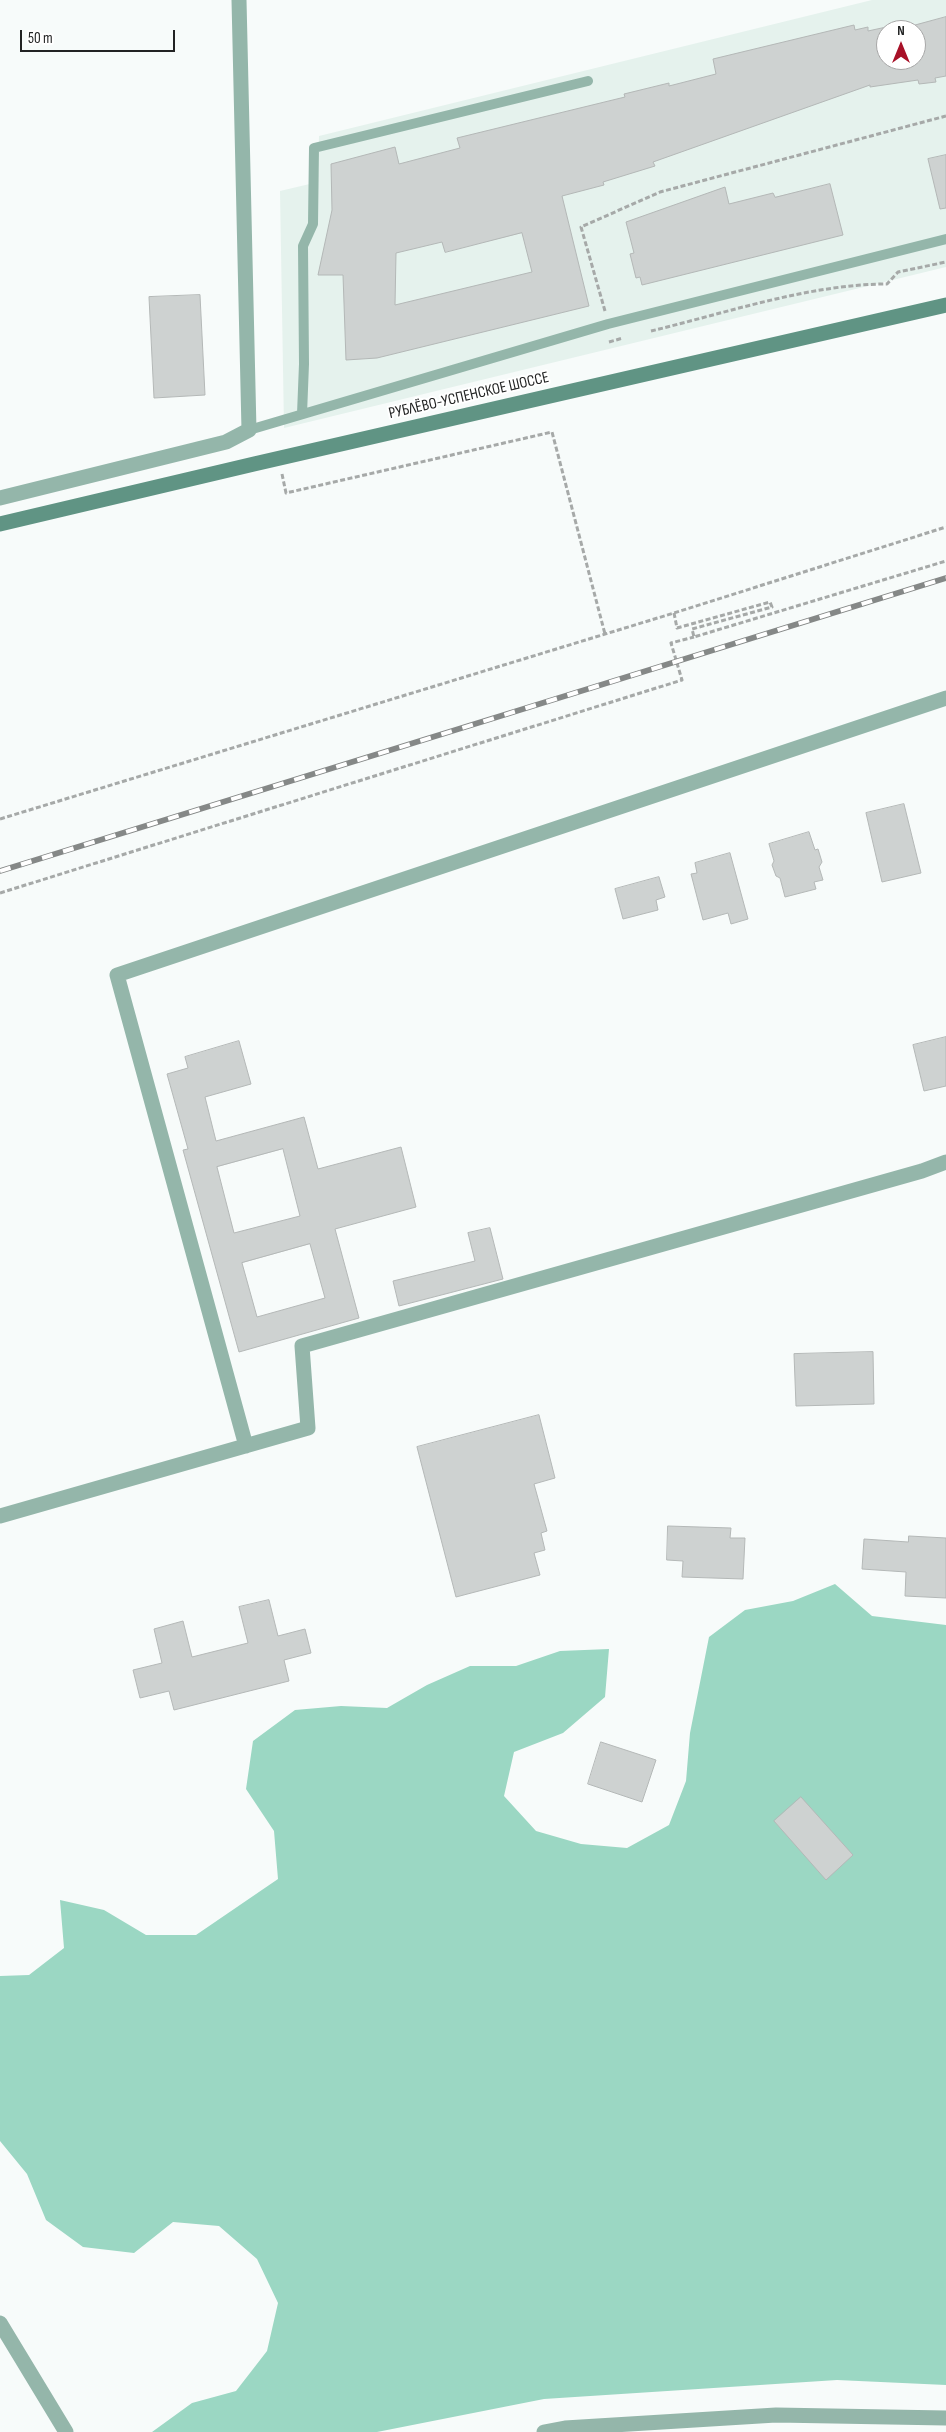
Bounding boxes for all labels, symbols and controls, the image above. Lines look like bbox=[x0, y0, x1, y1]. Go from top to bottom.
scale bar bbox=[22, 20, 178, 52]
north arrow bbox=[876, 20, 926, 70]
text: N bbox=[897, 22, 905, 39]
text: 50 m bbox=[28, 29, 53, 48]
street label: РУБЛЁВО-УСПЕНСКОЕ ШОССЕ bbox=[387, 368, 551, 424]

